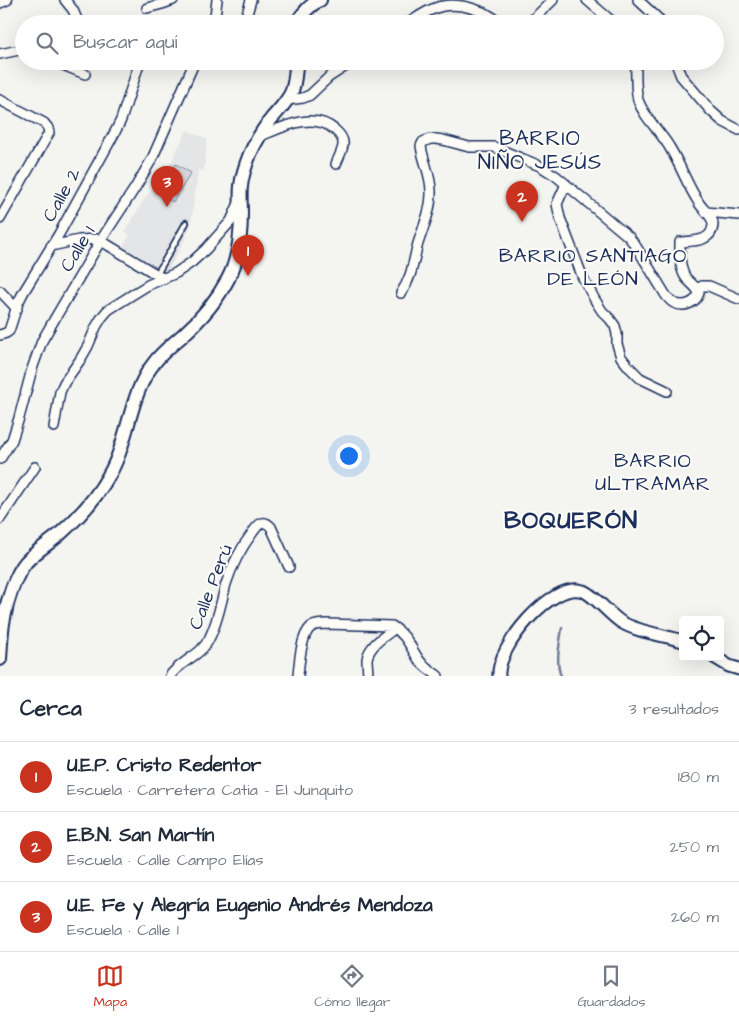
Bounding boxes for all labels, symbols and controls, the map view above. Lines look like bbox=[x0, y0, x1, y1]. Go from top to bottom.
search box bbox=[15, 15, 724, 70]
icon: search bbox=[33, 29, 61, 57]
text: Buscar aquí bbox=[73, 29, 177, 56]
district label: BARRIO NIÑO JESÚS bbox=[478, 124, 602, 177]
street label: Calle 2 bbox=[36, 163, 88, 227]
pin: 3 bbox=[151, 166, 183, 207]
pin: 2 bbox=[506, 181, 538, 222]
street label: Calle 1 bbox=[54, 220, 103, 277]
pin: 1 bbox=[232, 235, 264, 276]
district label: BARRIO SANTIAGO DE LEÓN bbox=[499, 242, 687, 293]
your location bbox=[336, 443, 362, 469]
district label: BARRIO ULTRAMAR bbox=[595, 447, 711, 498]
district label: BOQUERÓN bbox=[504, 504, 638, 538]
street label: Calle Perú bbox=[182, 540, 240, 634]
map controls bbox=[679, 616, 724, 661]
button: locate bbox=[679, 616, 724, 661]
text: Cerca bbox=[20, 694, 82, 723]
text: 3 resultados bbox=[628, 698, 719, 720]
text: U.E.P. Cristo Redentor bbox=[67, 752, 261, 779]
text: 1 bbox=[35, 766, 37, 788]
text: 180 m bbox=[678, 766, 719, 788]
text: Escuela · Carretera Catia - El Junquito bbox=[67, 779, 353, 801]
text: E.B.N. San Martín bbox=[67, 822, 214, 849]
text: 2 bbox=[31, 836, 41, 858]
text: 250 m bbox=[670, 836, 719, 858]
text: Escuela · Calle Campo Elías bbox=[67, 849, 264, 871]
text: U.E. Fe y Alegría Eugenio Andrés Mendoza bbox=[67, 892, 433, 919]
text: 3 bbox=[32, 906, 40, 928]
text: 260 m bbox=[671, 906, 719, 928]
text: Escuela · Calle 1 bbox=[67, 919, 179, 941]
tab: Mapa bbox=[94, 962, 127, 1012]
tab: Cómo llegar bbox=[314, 962, 390, 1012]
tab: Guardados bbox=[577, 962, 645, 1012]

